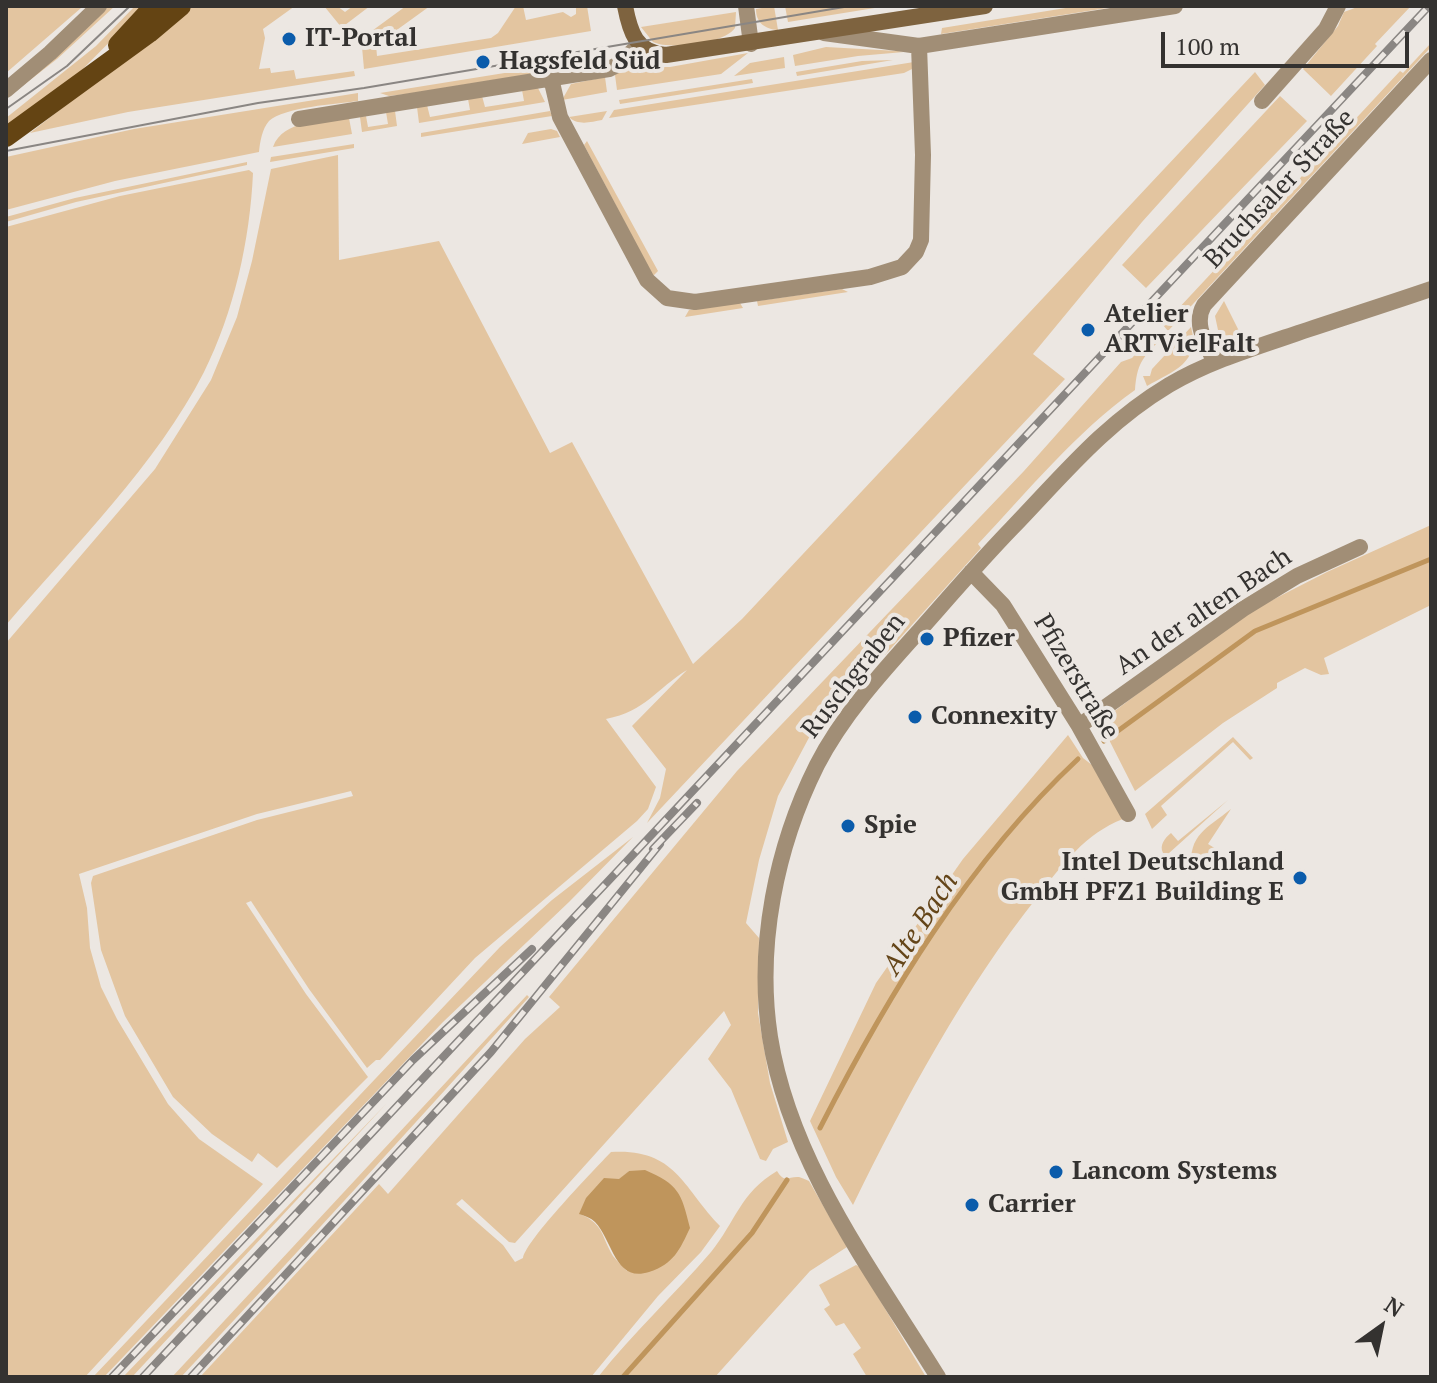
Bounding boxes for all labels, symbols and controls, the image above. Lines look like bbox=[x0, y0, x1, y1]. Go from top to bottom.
scale bar bbox=[1165, 16, 1413, 66]
place label: IT-Portal bbox=[305, 23, 417, 55]
marker: IT-Portal bbox=[280, 30, 298, 48]
text: 100 m bbox=[1175, 30, 1240, 62]
place label: Hagsfeld Süd bbox=[499, 46, 661, 78]
marker: Hagsfeld Süd bbox=[474, 53, 492, 71]
street label: Bruchsaler Straße bbox=[1198, 103, 1362, 275]
place label: Atelier ARTVielFalt bbox=[1104, 299, 1256, 360]
marker: Atelier ARTVielFalt bbox=[1079, 321, 1097, 339]
street label: An der alten Bach bbox=[1110, 542, 1298, 682]
street label: Ruschgraben bbox=[796, 607, 912, 745]
street label: Pfizerstraße bbox=[1027, 609, 1125, 745]
place label: Pfizer bbox=[943, 623, 1015, 655]
marker: Pfizer bbox=[918, 630, 936, 648]
place label: Connexity bbox=[931, 701, 1057, 733]
marker: Connexity bbox=[906, 708, 924, 726]
place label: Spie bbox=[864, 810, 917, 842]
marker: Spie bbox=[839, 817, 857, 835]
place label: Intel Deutschland GmbH PFZ1 Building E bbox=[1001, 847, 1284, 908]
water label: Alte Bach bbox=[876, 867, 966, 981]
marker: Intel Deutschland GmbH PFZ1 Building E bbox=[1291, 869, 1309, 887]
place label: Lancom Systems bbox=[1072, 1156, 1277, 1188]
marker: Lancom Systems bbox=[1047, 1163, 1065, 1181]
place label: Carrier bbox=[988, 1189, 1076, 1221]
marker: Carrier bbox=[963, 1196, 981, 1214]
north arrow bbox=[1341, 1287, 1421, 1367]
text: N bbox=[1379, 1290, 1409, 1323]

